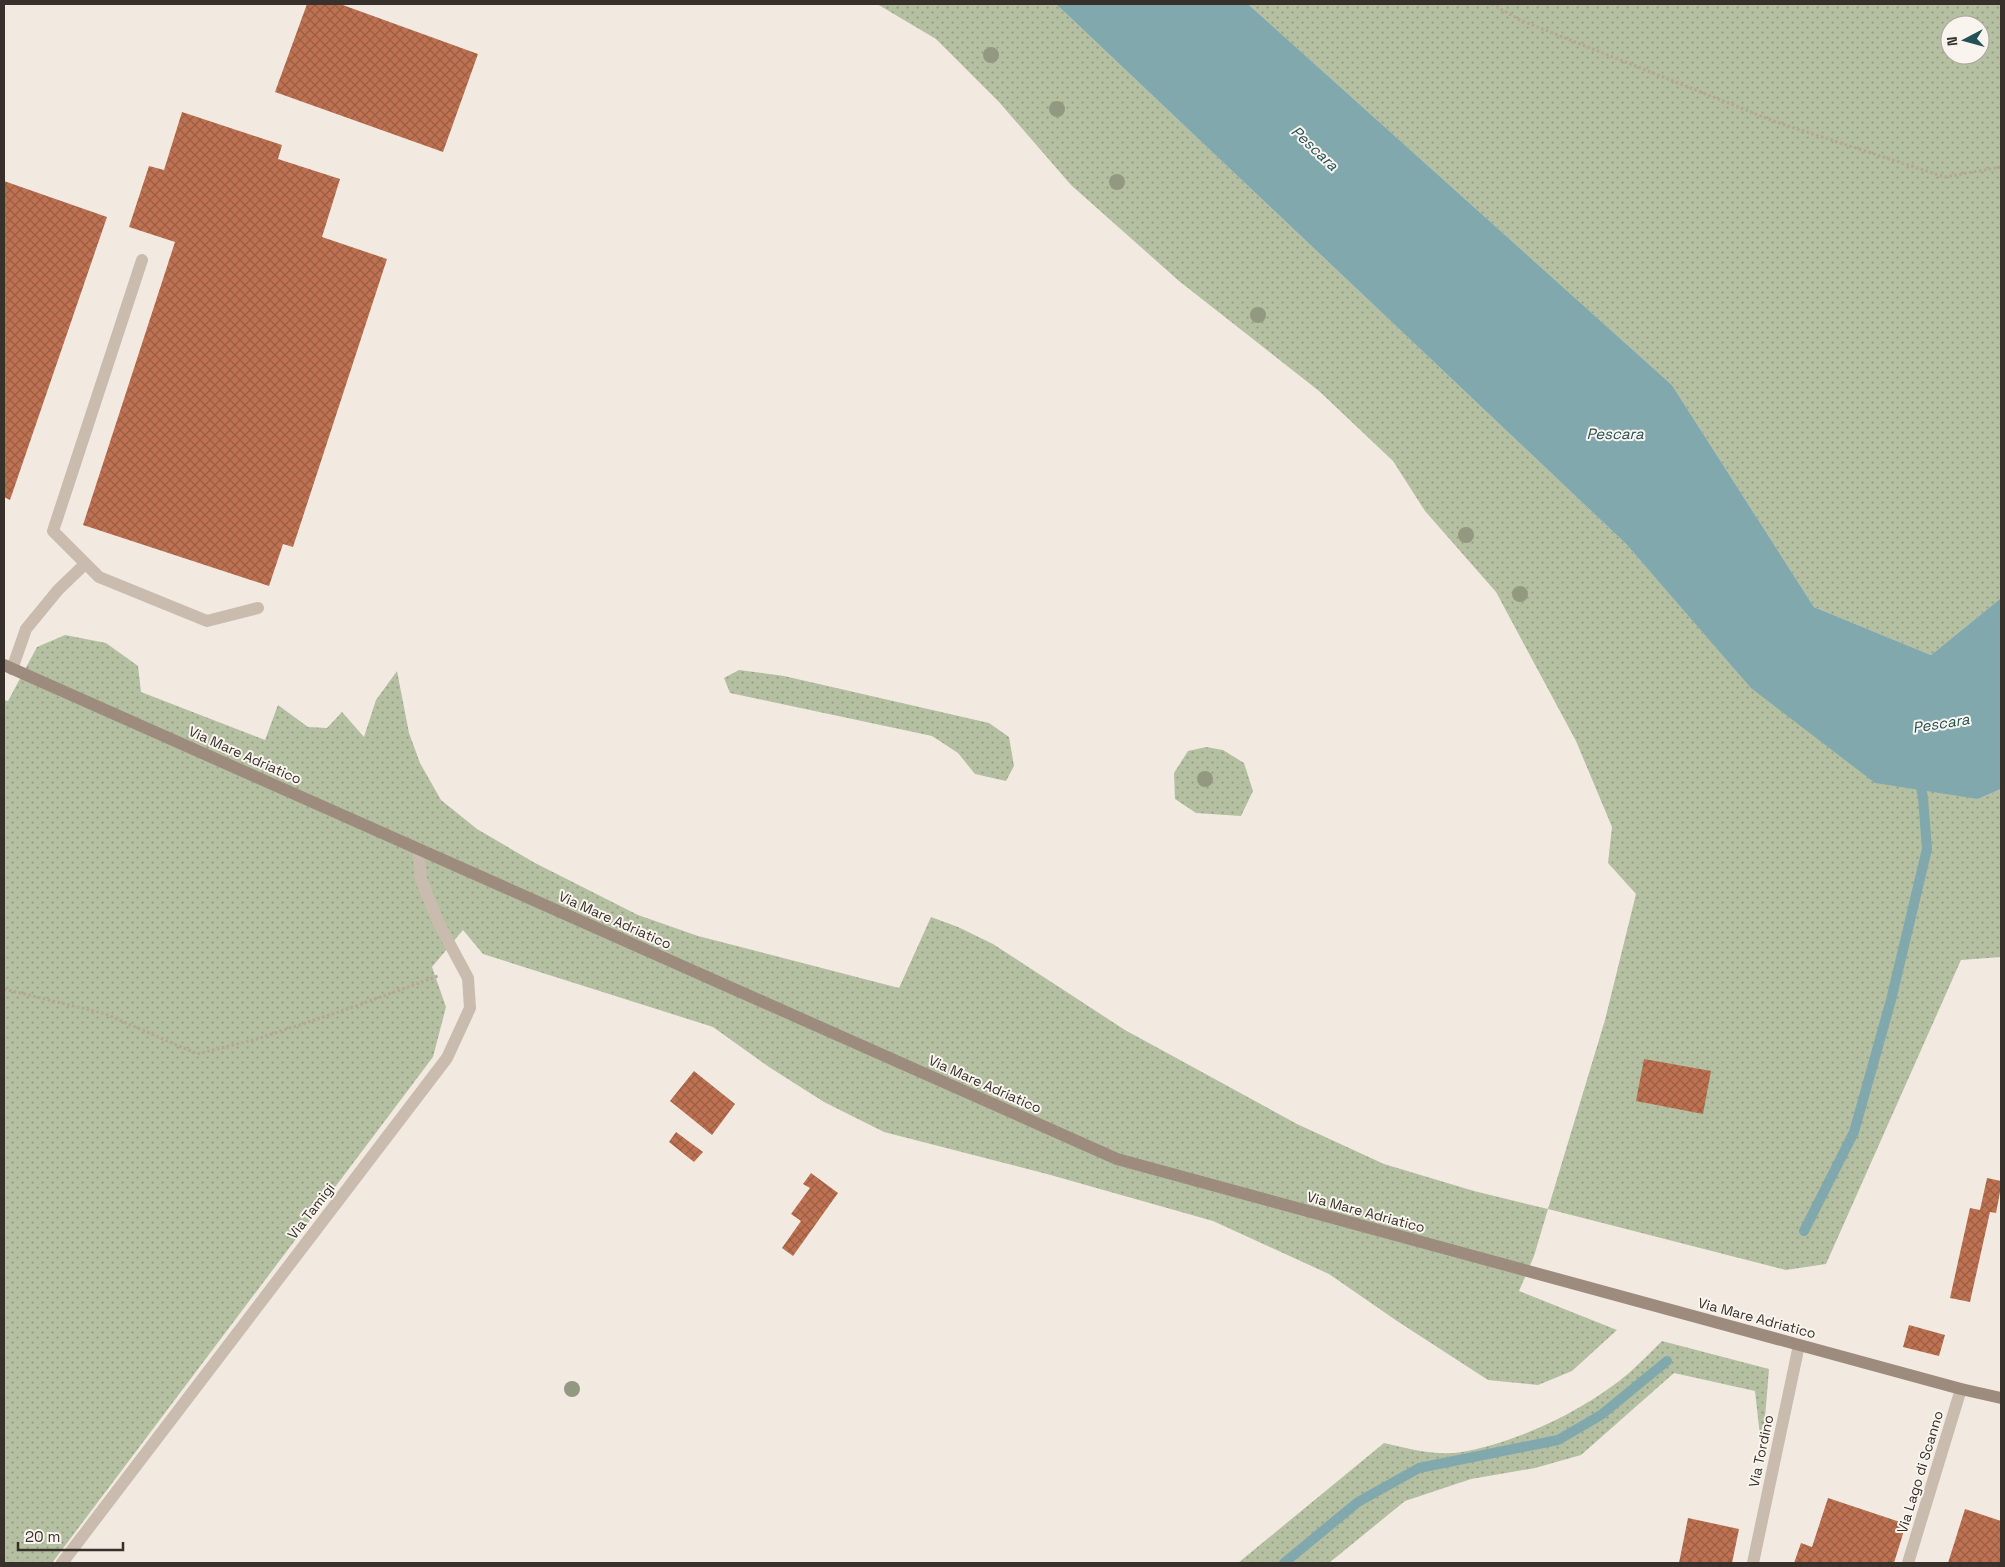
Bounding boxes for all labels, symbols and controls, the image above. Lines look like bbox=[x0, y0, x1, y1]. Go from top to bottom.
north arrow bbox=[1940, 15, 1990, 65]
text: N bbox=[1943, 36, 1962, 47]
water label: Pescara bbox=[1288, 122, 1343, 175]
water label: Pescara bbox=[1586, 424, 1644, 443]
water label: Pescara bbox=[1911, 709, 1971, 737]
street label: Via Mare Adriatico bbox=[186, 722, 304, 788]
street label: Via Mare Adriatico bbox=[556, 887, 674, 953]
street label: Via Mare Adriatico bbox=[926, 1051, 1044, 1117]
street label: Via Tamigi bbox=[283, 1179, 339, 1243]
street label: Via Mare Adriatico bbox=[1305, 1188, 1427, 1236]
street label: Via Mare Adriatico bbox=[1696, 1294, 1818, 1342]
street label: Via Lago di Scanno bbox=[1893, 1408, 1947, 1536]
street label: Via Tordino bbox=[1745, 1413, 1777, 1489]
scale bar bbox=[18, 1520, 122, 1552]
text: 20 m bbox=[25, 1527, 60, 1546]

